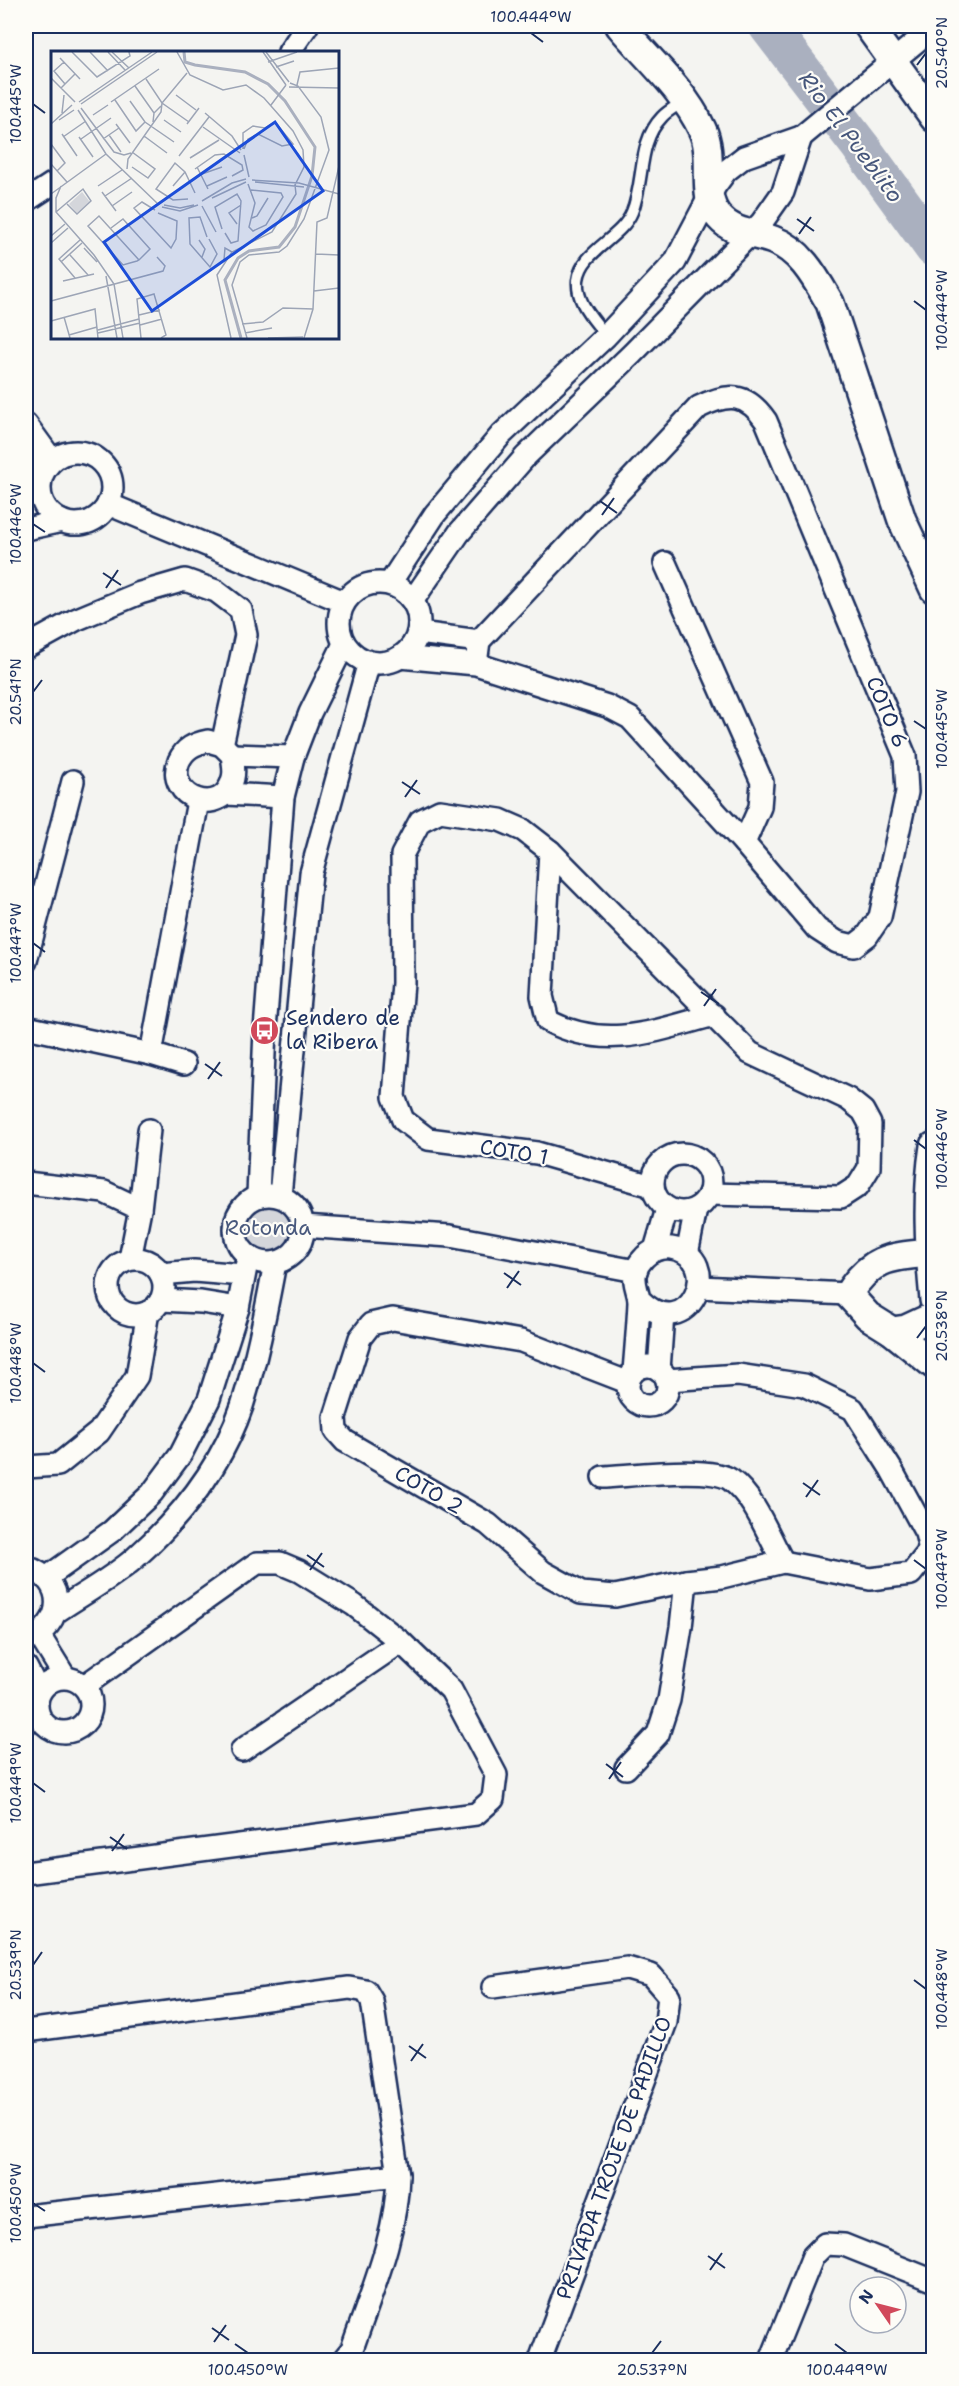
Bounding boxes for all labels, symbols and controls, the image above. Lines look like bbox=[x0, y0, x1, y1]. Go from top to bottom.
text: 100.444°W bbox=[490, 7, 572, 27]
text: 20.540°N bbox=[932, 17, 952, 89]
inset map bbox=[51, 51, 339, 339]
text: 100.445°W bbox=[6, 64, 26, 144]
water label: Rio El Pueblito bbox=[792, 65, 910, 209]
text: 100.444°W bbox=[932, 269, 952, 351]
text: 100.446°W bbox=[6, 483, 26, 565]
text: 20.541°N bbox=[6, 658, 26, 726]
street label: COTO 6 bbox=[859, 672, 915, 752]
text: 100.445°W bbox=[932, 689, 952, 769]
text: 100.447°W bbox=[6, 903, 26, 983]
place label: Sendero de la Ribera bbox=[286, 1004, 400, 1056]
bus stop icon: Sendero de la Ribera bbox=[249, 1014, 281, 1046]
text: 100.446°W bbox=[932, 1108, 952, 1190]
street label: COTO 1 bbox=[478, 1133, 550, 1171]
park label: Rotonda bbox=[225, 1214, 311, 1242]
text: 20.538°N bbox=[932, 1290, 952, 1362]
text: 100.448°W bbox=[6, 1322, 26, 1404]
street label: COTO 2 bbox=[390, 1459, 468, 1521]
text: 100.447°W bbox=[932, 1529, 952, 1609]
text: 100.449°W bbox=[6, 1742, 26, 1824]
text: 20.539°N bbox=[6, 1929, 26, 2001]
text: 100.448°W bbox=[932, 1948, 952, 2030]
street label: PRIVADA TROJE DE PADILLO bbox=[550, 2013, 678, 2303]
text: 100.450°W bbox=[6, 2163, 26, 2243]
north arrow bbox=[848, 2275, 908, 2335]
text: N bbox=[854, 2285, 878, 2308]
text: 100.450°W bbox=[208, 2360, 288, 2380]
text: 20.537°N bbox=[617, 2360, 687, 2380]
text: 100.449°W bbox=[806, 2360, 888, 2380]

